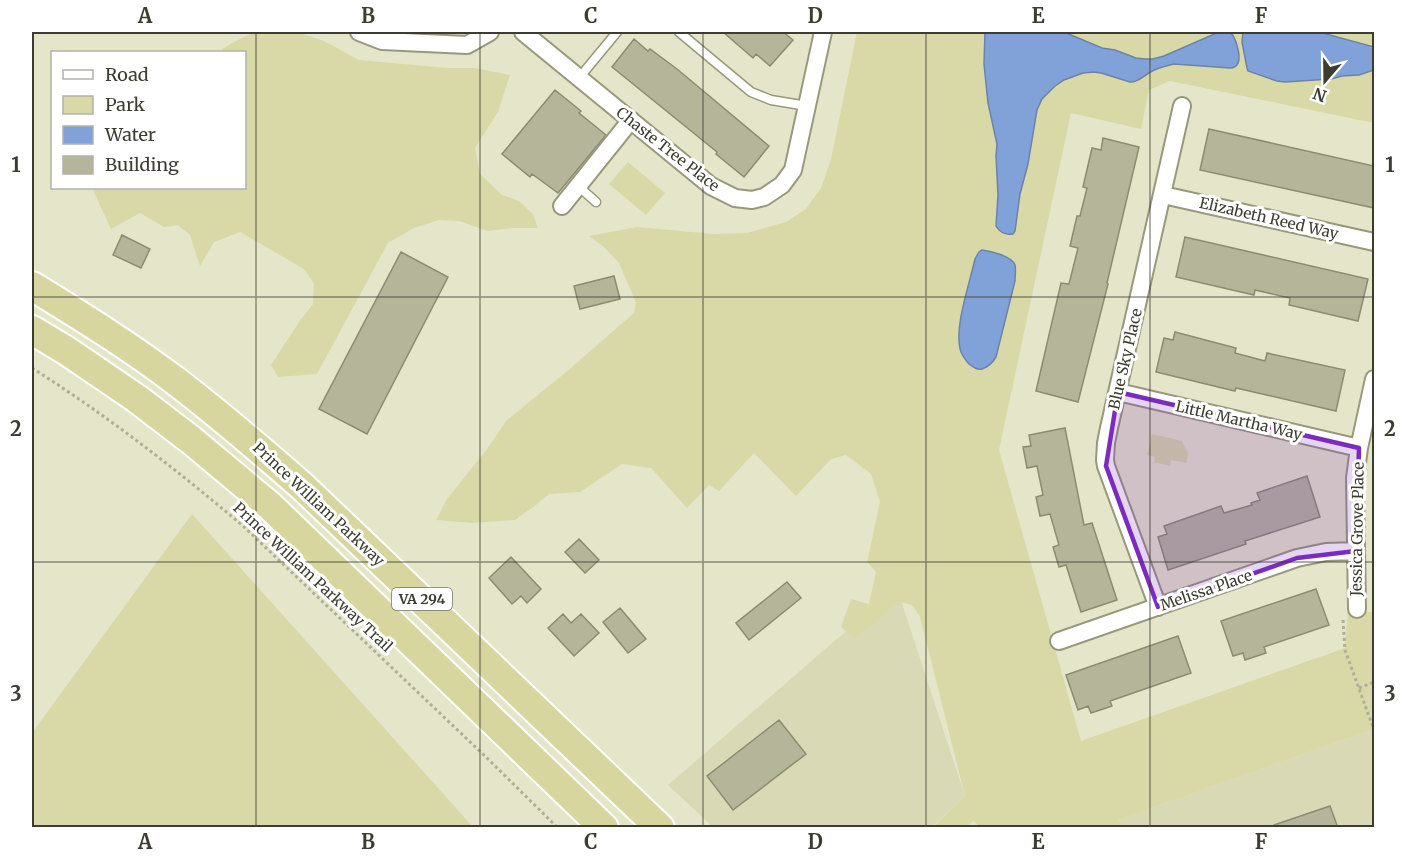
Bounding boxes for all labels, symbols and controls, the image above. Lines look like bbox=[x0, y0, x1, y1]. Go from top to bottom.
text: A bbox=[137, 3, 153, 28]
text: B bbox=[361, 3, 375, 28]
text: C bbox=[584, 3, 598, 28]
text: D bbox=[807, 3, 823, 28]
text: E bbox=[1031, 3, 1045, 28]
text: F bbox=[1255, 3, 1268, 28]
legend bbox=[51, 51, 246, 189]
north arrow bbox=[1295, 51, 1355, 111]
text: Road bbox=[105, 63, 149, 86]
text: N bbox=[1310, 83, 1329, 107]
text: Park bbox=[105, 93, 146, 116]
street label: Chaste Tree Place bbox=[613, 103, 724, 195]
text: Water bbox=[104, 123, 156, 146]
text: 1 bbox=[11, 152, 21, 177]
text: 1 bbox=[1385, 152, 1395, 177]
text: Building bbox=[105, 153, 179, 176]
street label: Elizabeth Reed Way bbox=[1198, 193, 1341, 243]
street label: Blue Sky Place bbox=[1104, 306, 1146, 411]
street label: Little Martha Way bbox=[1174, 396, 1304, 444]
text: 2 bbox=[10, 416, 22, 441]
text: 2 bbox=[1384, 416, 1396, 441]
street label: Prince William Parkway bbox=[249, 438, 389, 570]
street label: Jessica Grove Place bbox=[1346, 461, 1368, 597]
street label: Prince William Parkway Trail bbox=[229, 498, 397, 656]
street label: Melissa Place bbox=[1157, 565, 1255, 615]
road number: VA 294 bbox=[392, 588, 452, 610]
text: 3 bbox=[10, 681, 22, 706]
text: 3 bbox=[1384, 681, 1396, 706]
text: A bbox=[137, 829, 153, 854]
text: B bbox=[361, 829, 375, 854]
text: C bbox=[584, 829, 598, 854]
text: D bbox=[807, 829, 823, 854]
text: E bbox=[1031, 829, 1045, 854]
text: F bbox=[1255, 829, 1268, 854]

